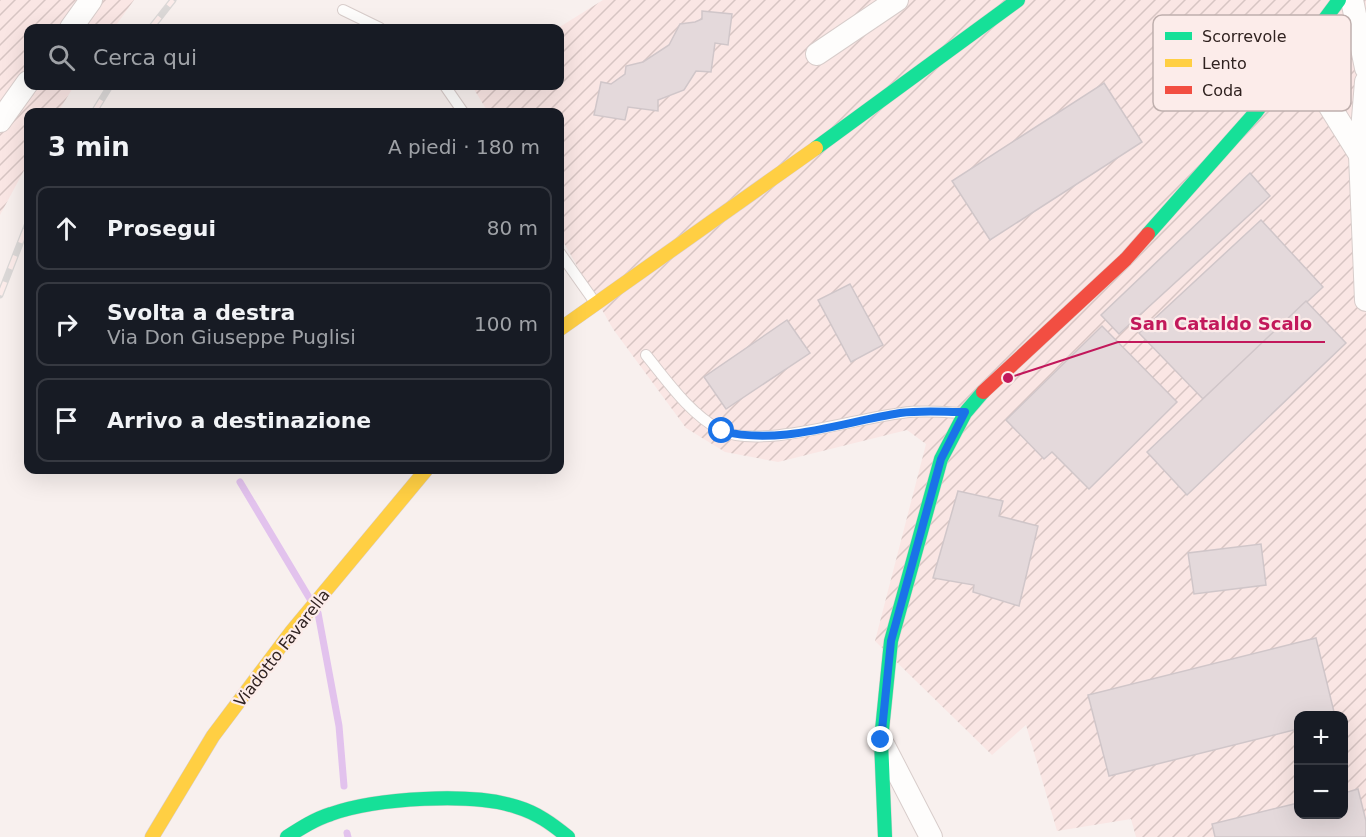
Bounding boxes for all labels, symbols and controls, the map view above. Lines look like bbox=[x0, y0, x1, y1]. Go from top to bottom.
legend bbox=[1153, 15, 1351, 111]
search box bbox=[24, 24, 564, 90]
text: Scorrevole bbox=[1202, 27, 1287, 46]
icon: search bbox=[45, 41, 78, 74]
text: Cerca qui bbox=[93, 45, 197, 70]
text: Lento bbox=[1202, 54, 1247, 73]
text: Coda bbox=[1202, 81, 1243, 100]
text: 3 min bbox=[48, 132, 130, 162]
text: A piedi · 180 m bbox=[388, 135, 540, 159]
icon: ahead bbox=[50, 212, 83, 245]
text: Prosegui bbox=[107, 216, 216, 241]
text: 80 m bbox=[487, 216, 538, 240]
text: Svolta a destra bbox=[107, 300, 295, 325]
callout: San Cataldo Scalo bbox=[1118, 306, 1325, 342]
icon: right bbox=[50, 308, 83, 341]
text: 100 m bbox=[474, 312, 538, 336]
text: San Cataldo Scalo bbox=[1130, 313, 1312, 334]
text: Via Don Giuseppe Puglisi bbox=[107, 325, 356, 349]
icon: arrive bbox=[50, 404, 83, 437]
text: Arrivo a destinazione bbox=[107, 408, 371, 433]
route start bbox=[708, 417, 734, 443]
street label: Viadotto Favarella bbox=[230, 585, 334, 711]
map controls bbox=[1294, 711, 1348, 819]
button: + bbox=[1294, 711, 1348, 765]
route end bbox=[867, 726, 893, 752]
button: − bbox=[1294, 765, 1348, 819]

